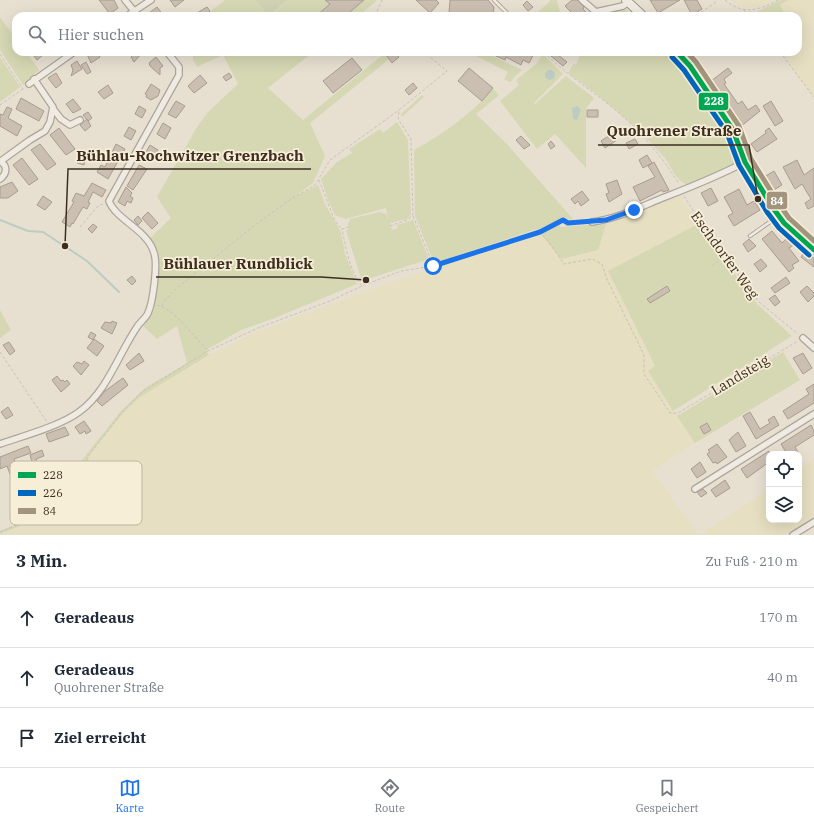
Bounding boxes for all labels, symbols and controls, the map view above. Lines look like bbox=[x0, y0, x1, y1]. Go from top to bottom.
search box bbox=[12, 12, 802, 56]
icon: search bbox=[26, 23, 48, 45]
text: Hier suchen bbox=[58, 25, 144, 44]
line badge: 228 bbox=[698, 92, 729, 111]
text: 228 bbox=[704, 94, 724, 108]
callout: Quohrener Straße bbox=[598, 118, 749, 145]
text: Quohrener Straße bbox=[607, 121, 741, 140]
callout: Bühlau-Rochwitzer Grenzbach bbox=[68, 142, 311, 169]
text: Bühlau-Rochwitzer Grenzbach bbox=[76, 146, 304, 165]
line badge: 84 bbox=[766, 191, 788, 210]
text: 84 bbox=[770, 194, 784, 208]
route end bbox=[625, 201, 643, 219]
street label: Eschdorfer Weg bbox=[687, 208, 763, 303]
callout: Bühlauer Rundblick bbox=[156, 250, 321, 277]
text: Bühlauer Rundblick bbox=[163, 254, 313, 273]
route start bbox=[424, 257, 442, 275]
street label: Landsteig bbox=[708, 350, 773, 399]
map controls bbox=[766, 451, 802, 523]
button: locate bbox=[766, 451, 802, 487]
legend bbox=[10, 461, 142, 525]
text: 228 bbox=[43, 468, 63, 482]
text: 226 bbox=[43, 486, 63, 500]
button: layers bbox=[766, 487, 802, 523]
text: 84 bbox=[43, 504, 57, 518]
text: 3 Min. bbox=[16, 550, 67, 572]
text: Zu Fuß · 210 m bbox=[705, 553, 798, 570]
icon: ahead bbox=[16, 607, 38, 629]
text: Geradeaus bbox=[54, 608, 134, 627]
text: 170 m bbox=[759, 609, 798, 626]
text: Geradeaus bbox=[54, 660, 134, 679]
icon: ahead bbox=[16, 667, 38, 689]
text: 40 m bbox=[767, 669, 798, 686]
text: Quohrener Straße bbox=[54, 679, 164, 696]
icon: arrive bbox=[16, 727, 38, 749]
text: Ziel erreicht bbox=[54, 728, 146, 747]
tab: Karte bbox=[115, 777, 144, 815]
tab: Route bbox=[375, 777, 405, 815]
tab: Gespeichert bbox=[636, 777, 699, 815]

